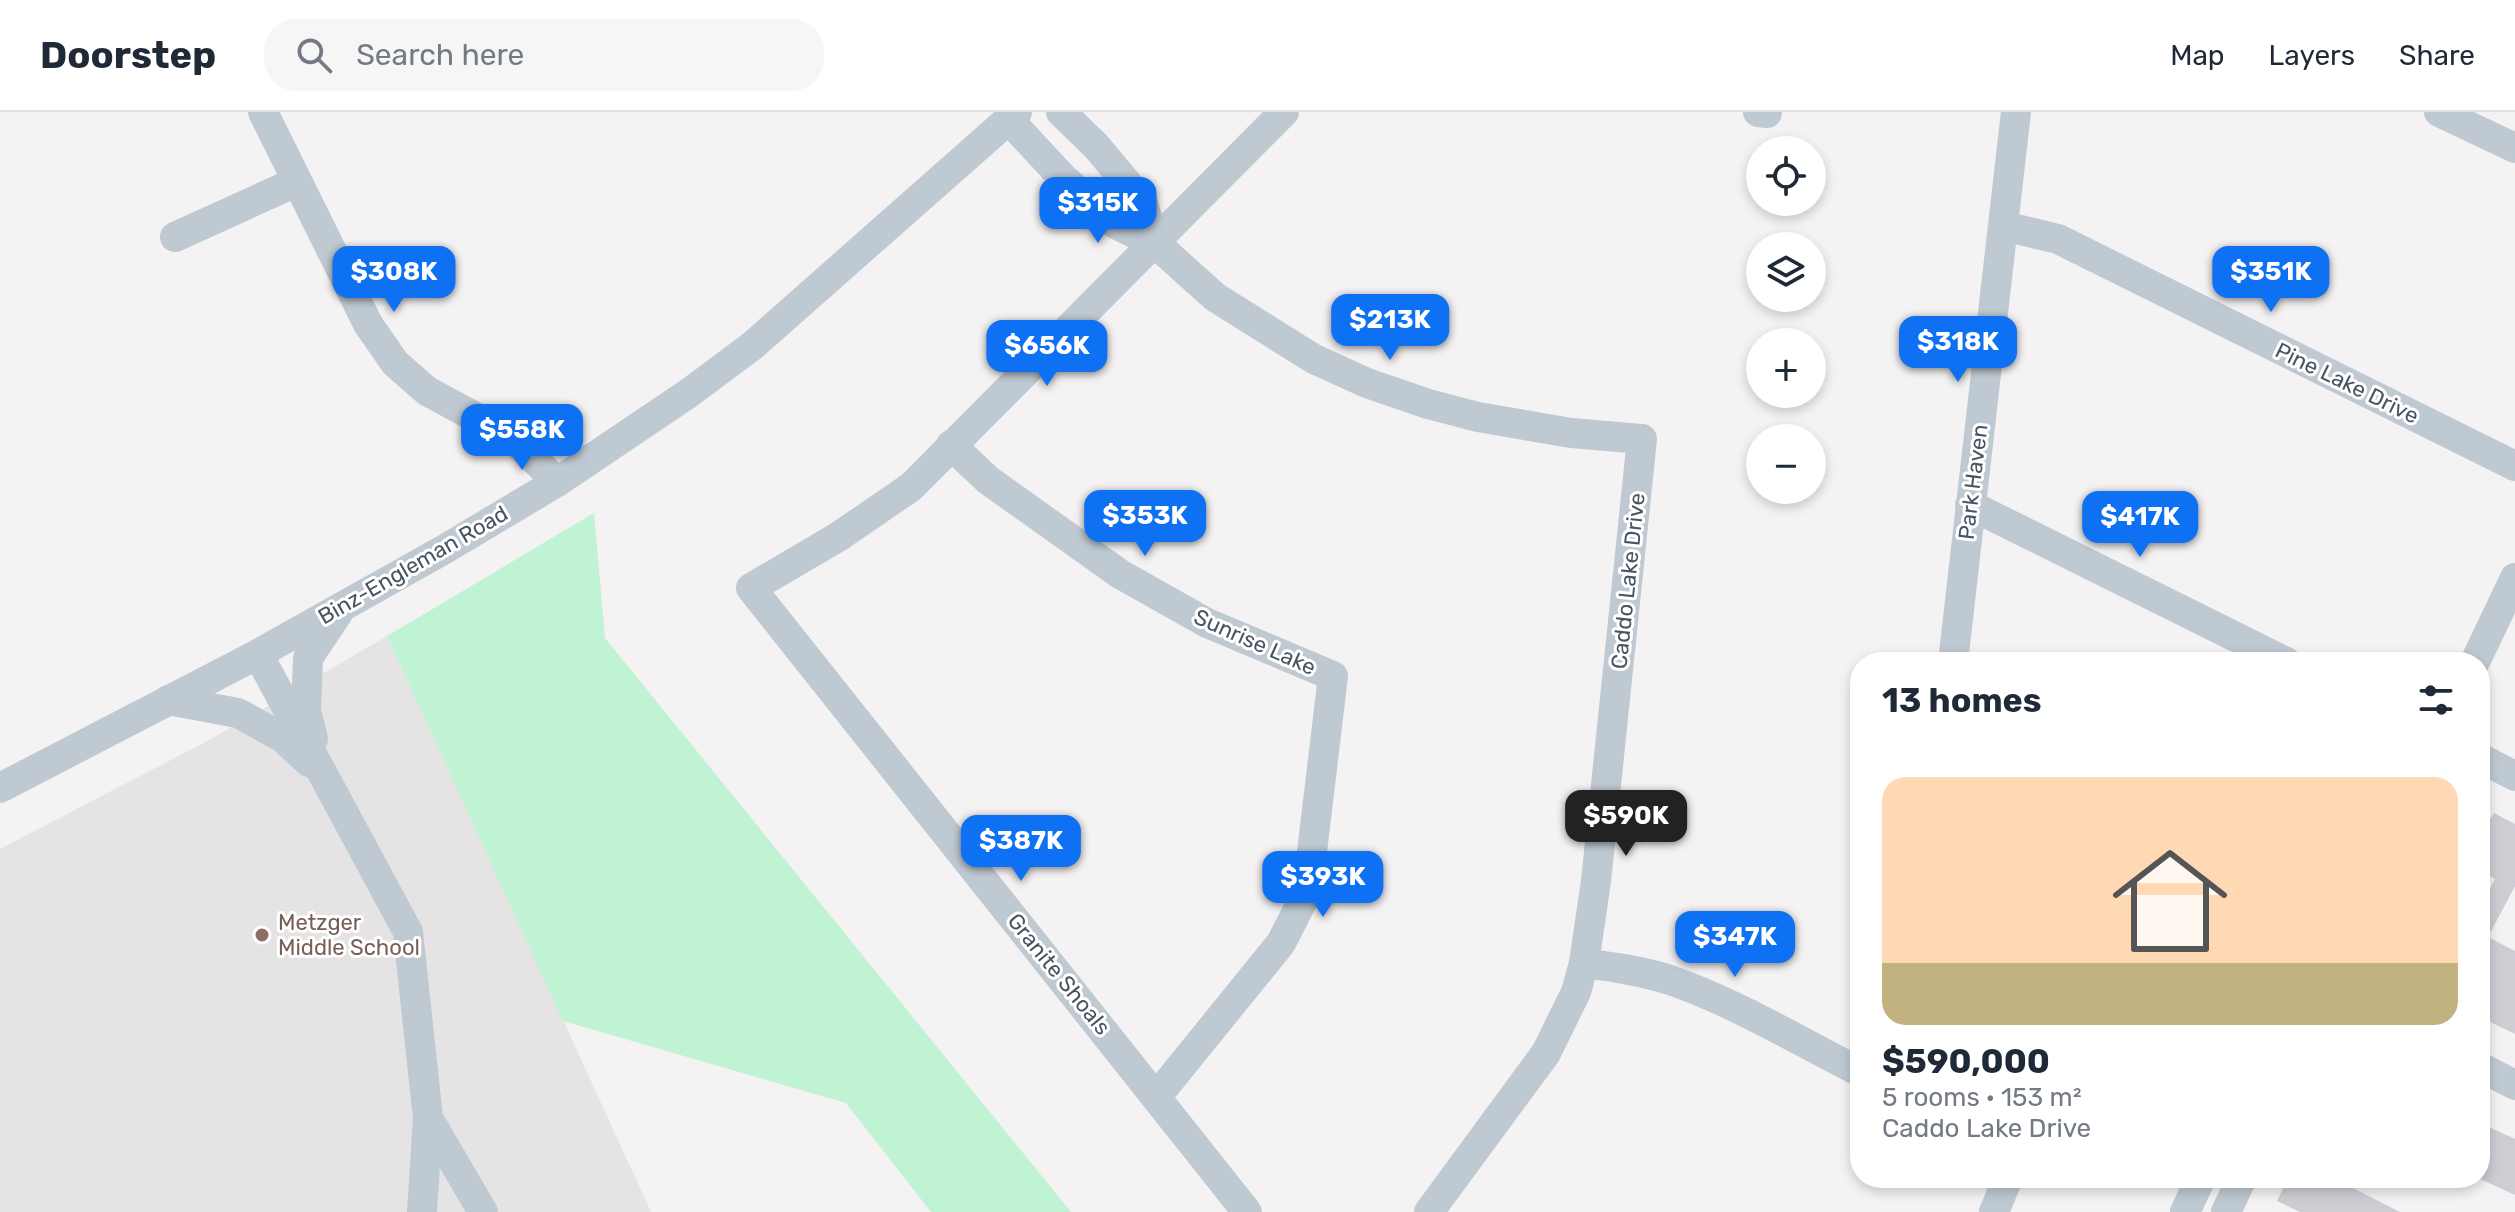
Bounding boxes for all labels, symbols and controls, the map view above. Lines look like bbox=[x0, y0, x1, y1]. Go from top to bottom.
search box bbox=[264, 19, 824, 91]
text: Doorstep bbox=[40, 32, 216, 78]
icon: search bbox=[292, 33, 336, 77]
text: Search here bbox=[356, 37, 524, 73]
text: Map bbox=[2170, 39, 2225, 72]
text: Layers bbox=[2269, 39, 2355, 72]
text: Share bbox=[2399, 39, 2475, 72]
map controls bbox=[1746, 136, 1826, 504]
button: locate bbox=[1746, 136, 1826, 216]
pin: $315K bbox=[1042, 177, 1154, 245]
text: $315K bbox=[1057, 187, 1139, 218]
button: layers bbox=[1746, 232, 1826, 312]
pin: $308K bbox=[338, 246, 450, 314]
pin: $351K bbox=[2215, 246, 2327, 314]
text: $308K bbox=[350, 256, 438, 287]
text: $351K bbox=[2230, 256, 2312, 287]
pin: $213K bbox=[1334, 294, 1446, 362]
text: $213K bbox=[1349, 304, 1431, 335]
pin: $318K bbox=[1902, 316, 2014, 384]
pin: $656K bbox=[991, 320, 1103, 388]
text: $318K bbox=[1917, 326, 1999, 357]
button: + bbox=[1746, 328, 1826, 408]
text: $656K bbox=[1004, 330, 1090, 361]
street label: Pine Lake Drive bbox=[2271, 337, 2423, 429]
pin: $558K bbox=[466, 404, 578, 472]
text: $558K bbox=[479, 414, 565, 445]
street label: Park Haven bbox=[1953, 423, 1993, 541]
button: − bbox=[1746, 424, 1826, 504]
pin: $353K bbox=[1089, 490, 1201, 558]
pin: $417K bbox=[2084, 491, 2196, 559]
street label: Caddo Lake Drive bbox=[1605, 492, 1651, 670]
street label: Binz-Engleman Road bbox=[313, 500, 513, 630]
text: $353K bbox=[1102, 500, 1188, 531]
text: $417K bbox=[2100, 501, 2180, 532]
street label: Sunrise Lake bbox=[1190, 603, 1320, 681]
icon: filters bbox=[2414, 678, 2458, 722]
text: 13 homes bbox=[1882, 680, 2042, 721]
pin: $590K bbox=[1570, 790, 1682, 858]
text: $590K bbox=[1583, 800, 1669, 831]
pin: $387K bbox=[965, 815, 1077, 883]
text: $387K bbox=[979, 825, 1063, 856]
icon: home bbox=[2098, 829, 2242, 973]
pin: $393K bbox=[1267, 851, 1379, 919]
text: $393K bbox=[1280, 861, 1366, 892]
street label: Granite Shoals bbox=[1002, 908, 1116, 1040]
place label: Metzger Middle School bbox=[278, 909, 420, 961]
pin: $347K bbox=[1679, 911, 1791, 979]
text: $347K bbox=[1693, 921, 1777, 952]
marker: Metzger Middle School bbox=[253, 926, 271, 944]
text: $590,000 bbox=[1882, 1041, 2050, 1082]
text: 5 rooms · 153 m² bbox=[1882, 1082, 2082, 1113]
text: Caddo Lake Drive bbox=[1882, 1113, 2091, 1144]

